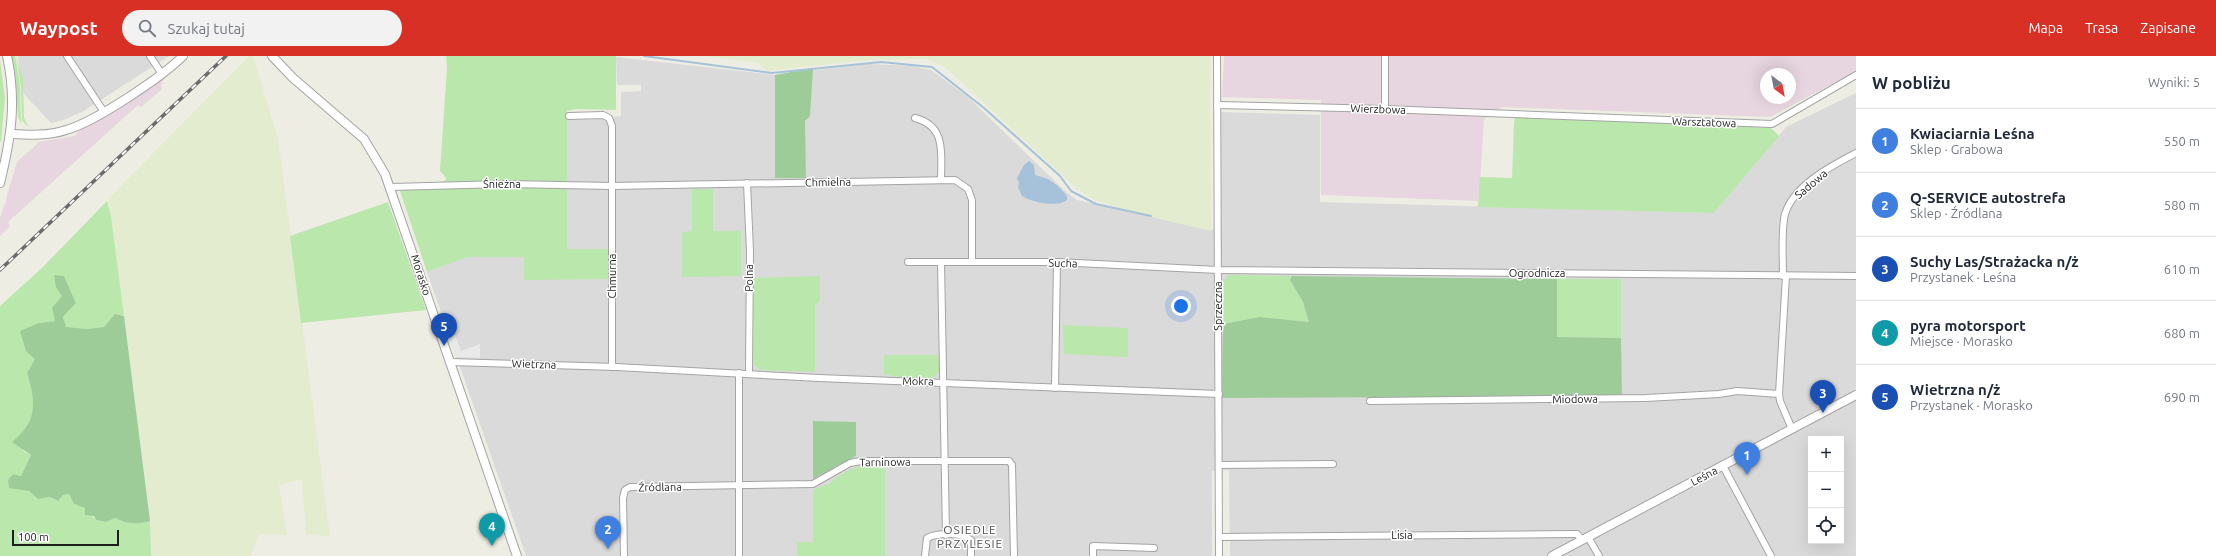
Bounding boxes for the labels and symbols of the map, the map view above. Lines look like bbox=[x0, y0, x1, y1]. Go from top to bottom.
north arrow bbox=[1760, 68, 1796, 104]
street label: Wierzbowa bbox=[1350, 102, 1406, 116]
street label: Warsztatowa bbox=[1672, 115, 1736, 129]
street label: Sadowa bbox=[1792, 167, 1830, 201]
street label: Chmielna bbox=[805, 176, 851, 188]
street label: Śnieżna bbox=[483, 177, 521, 190]
street label: Morasko bbox=[409, 253, 433, 297]
street label: Chmurna bbox=[606, 254, 618, 298]
street label: Sucha bbox=[1048, 256, 1078, 270]
street label: Polna bbox=[743, 264, 755, 292]
street label: Ogrodnicza bbox=[1509, 267, 1565, 279]
street label: Sprzeczna bbox=[1212, 281, 1224, 331]
your location bbox=[1171, 296, 1191, 316]
pin: 5 bbox=[431, 313, 457, 346]
street label: Wietrzna bbox=[511, 357, 557, 371]
street label: Mokra bbox=[902, 375, 934, 387]
pin: 3 bbox=[1810, 380, 1836, 413]
street label: Miodowa bbox=[1552, 393, 1598, 405]
pin: 1 bbox=[1734, 442, 1760, 475]
street label: Tarninowa bbox=[859, 456, 911, 468]
street label: Leśna bbox=[1689, 464, 1719, 488]
street label: Źródlana bbox=[638, 480, 682, 493]
pin: 4 bbox=[479, 513, 505, 546]
pin: 2 bbox=[595, 516, 621, 549]
district label: OSIEDLE PRZYLESIE bbox=[937, 523, 1003, 550]
scale bar bbox=[12, 528, 119, 547]
street label: Lisia bbox=[1391, 529, 1413, 541]

